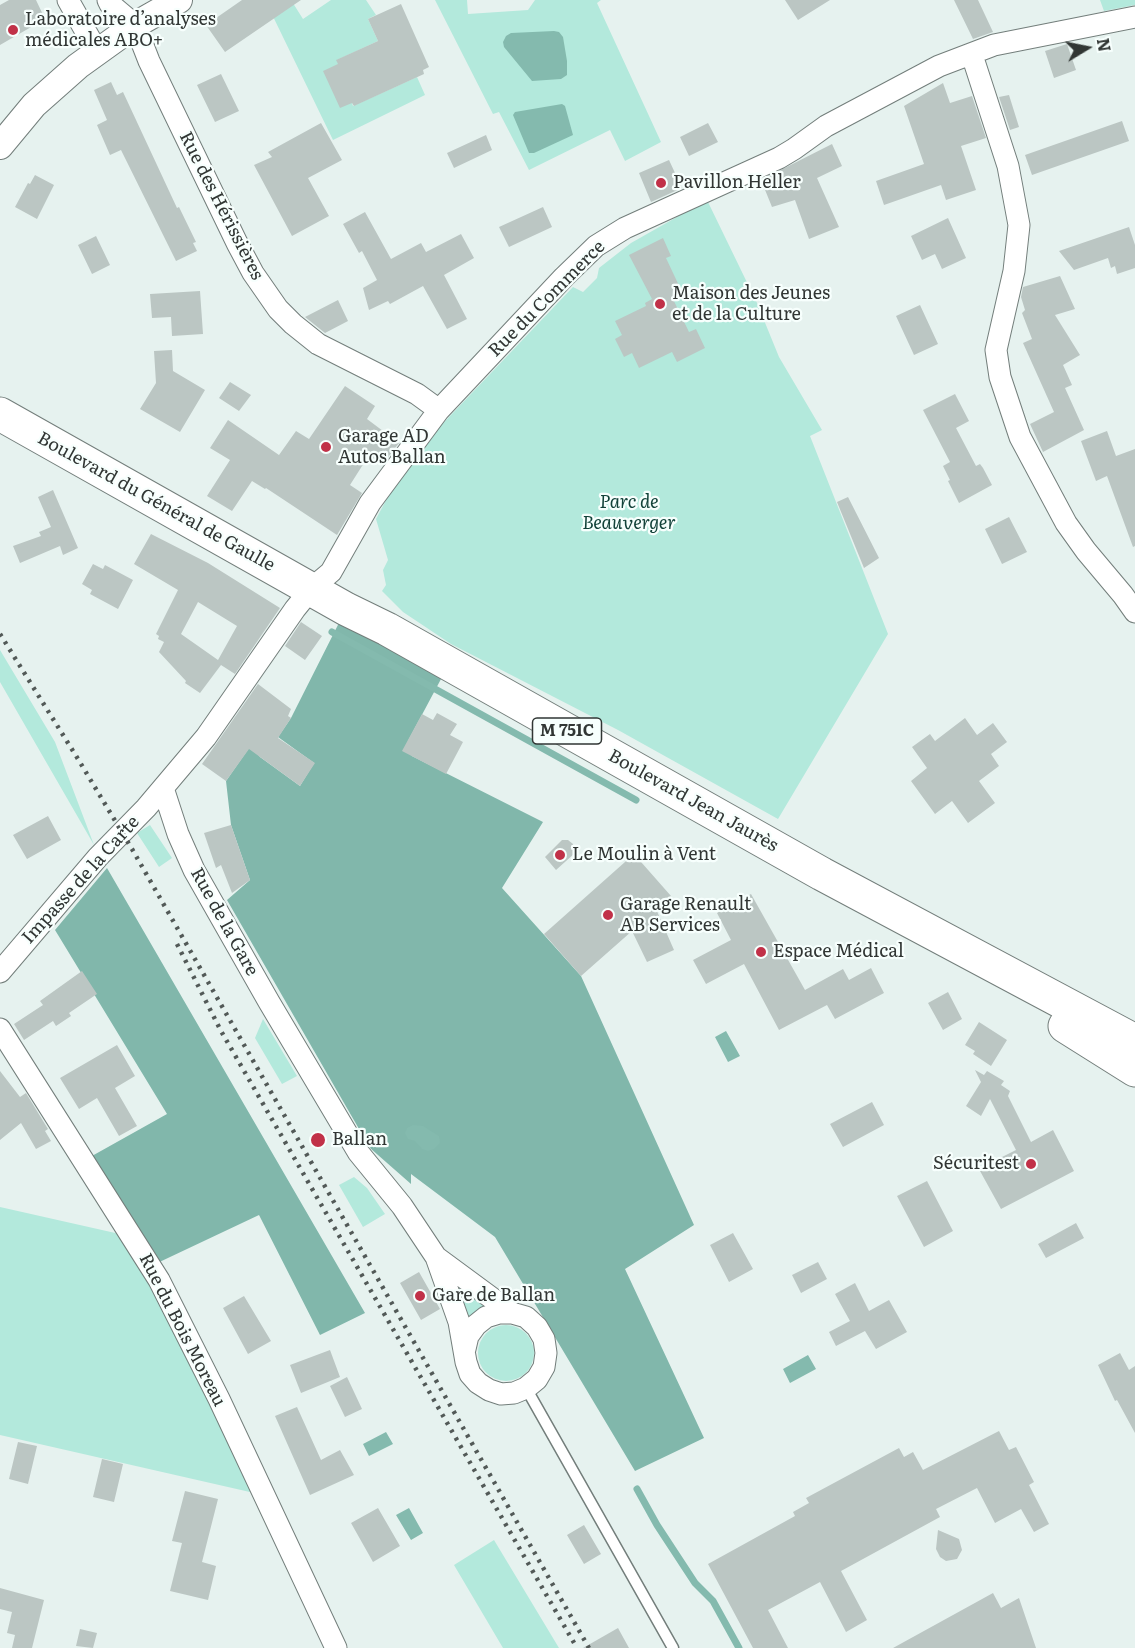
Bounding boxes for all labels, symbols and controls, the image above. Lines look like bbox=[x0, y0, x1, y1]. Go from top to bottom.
place label: Laboratoire d’analyses médicales ABO+ bbox=[25, 9, 216, 52]
north arrow bbox=[1057, 18, 1117, 78]
marker: Laboratoire d’analyses médicales ABO+ bbox=[6, 23, 20, 37]
text: N bbox=[1092, 36, 1118, 54]
street label: Rue des Hérissières bbox=[174, 128, 268, 284]
place label: Pavillon Heller bbox=[673, 172, 801, 194]
marker: Pavillon Heller bbox=[654, 176, 668, 190]
street label: Rue du Commerce bbox=[484, 236, 610, 362]
place label: Maison des Jeunes et de la Culture bbox=[672, 283, 830, 326]
marker: Maison des Jeunes et de la Culture bbox=[653, 297, 667, 311]
place label: Garage AD Autos Ballan bbox=[338, 426, 446, 468]
street label: Boulevard du Général de Gaulle bbox=[34, 428, 278, 576]
marker: Garage AD Autos Ballan bbox=[319, 440, 333, 454]
park label: Parc de Beauverger bbox=[582, 492, 676, 534]
road number: M 751C bbox=[532, 718, 602, 744]
street label: Boulevard Jean Jaurès bbox=[604, 745, 782, 857]
street label: Impasse de la Carte bbox=[18, 812, 144, 948]
place label: Le Moulin à Vent bbox=[572, 844, 716, 866]
marker: Le Moulin à Vent bbox=[553, 848, 567, 862]
street label: Rue de la Gare bbox=[185, 864, 263, 980]
place label: Garage Renault AB Services bbox=[620, 894, 751, 936]
marker: Garage Renault AB Services bbox=[601, 908, 615, 922]
place label: Espace Médical bbox=[773, 941, 904, 963]
marker: Espace Médical bbox=[754, 945, 768, 959]
place label: Ballan bbox=[332, 1129, 387, 1151]
marker: Ballan bbox=[309, 1131, 327, 1149]
place label: Sécuritest bbox=[933, 1153, 1019, 1175]
marker: Sécuritest bbox=[1024, 1157, 1038, 1171]
street label: Rue du Bois Moreau bbox=[134, 1250, 230, 1410]
place label: Gare de Ballan bbox=[432, 1285, 555, 1307]
marker: Gare de Ballan bbox=[413, 1289, 427, 1303]

